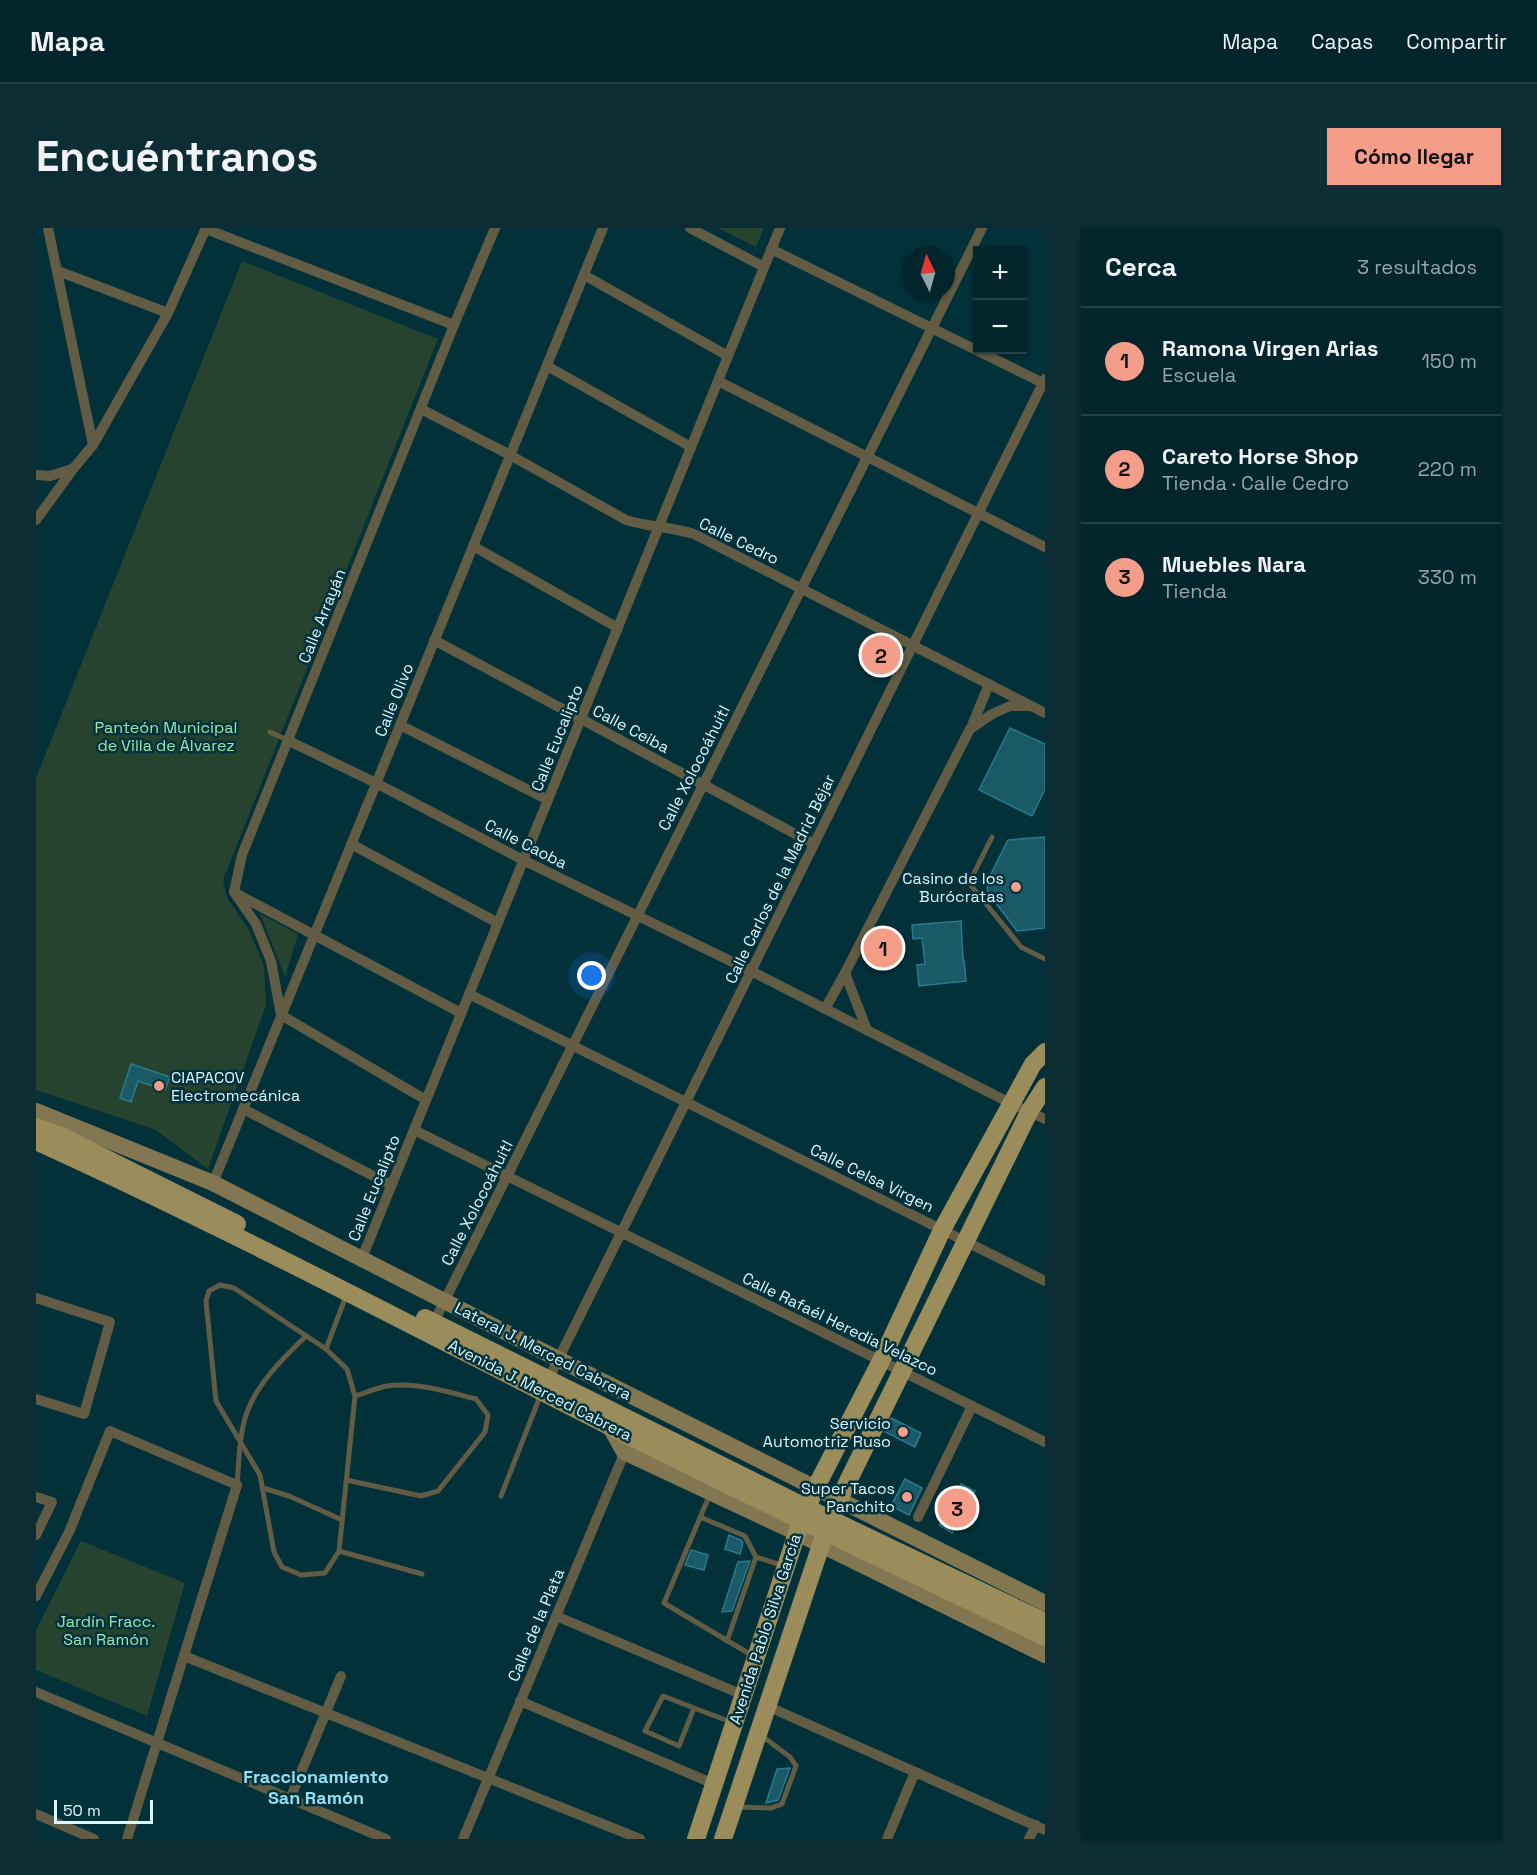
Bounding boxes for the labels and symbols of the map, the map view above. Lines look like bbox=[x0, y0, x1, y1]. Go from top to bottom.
north arrow bbox=[901, 246, 955, 300]
street label: Calle Cedro bbox=[695, 513, 783, 569]
street label: Calle Arrayán bbox=[293, 566, 351, 666]
pin: 2 bbox=[862, 632, 900, 678]
street label: Calle Olivo bbox=[370, 660, 418, 740]
street label: Calle Eucalipto bbox=[526, 682, 588, 794]
street label: Calle Ceiba bbox=[589, 700, 673, 758]
street label: Calle Xolocoáhuitl bbox=[653, 702, 735, 834]
park label: Panteón Municipal de Villa de Álvarez bbox=[95, 717, 237, 756]
street label: Calle Carlos de la Madrid Béjar bbox=[720, 771, 840, 987]
street label: Calle Caoba bbox=[481, 814, 571, 874]
place label: Casino de los Burócratas bbox=[902, 868, 1004, 907]
marker: Casino de los Burócratas bbox=[1009, 880, 1023, 894]
pin: 1 bbox=[864, 926, 902, 970]
your location bbox=[577, 961, 606, 990]
place label: CIAPACOV Electromecánica bbox=[171, 1067, 300, 1106]
marker: CIAPACOV Electromecánica bbox=[152, 1079, 166, 1093]
street label: Calle Eucalipto bbox=[343, 1132, 405, 1244]
street label: Calle Xolocoáhuitl bbox=[436, 1137, 518, 1269]
street label: Calle Celsa Virgen bbox=[807, 1139, 937, 1217]
street label: Calle Rafaél Heredia Velazco bbox=[739, 1267, 941, 1381]
street label: Lateral J. Merced Cabrera bbox=[451, 1297, 635, 1405]
street label: Avenida J. Merced Cabrera bbox=[445, 1334, 635, 1446]
place label: Servicio Automotriz Ruso bbox=[763, 1413, 891, 1452]
marker: Servicio Automotriz Ruso bbox=[896, 1425, 910, 1439]
place label: Super Tacos Panchito bbox=[801, 1478, 895, 1517]
pin: 3 bbox=[938, 1486, 976, 1530]
marker: Super Tacos Panchito bbox=[900, 1490, 914, 1504]
street label: Avenida Pablo Silva García bbox=[724, 1531, 806, 1727]
street label: Calle de la Plata bbox=[503, 1565, 569, 1685]
park label: Jardín Fracc. San Ramón bbox=[57, 1611, 155, 1650]
district label: Fraccionamiento San Ramón bbox=[243, 1765, 389, 1809]
scale bar bbox=[54, 1797, 153, 1824]

